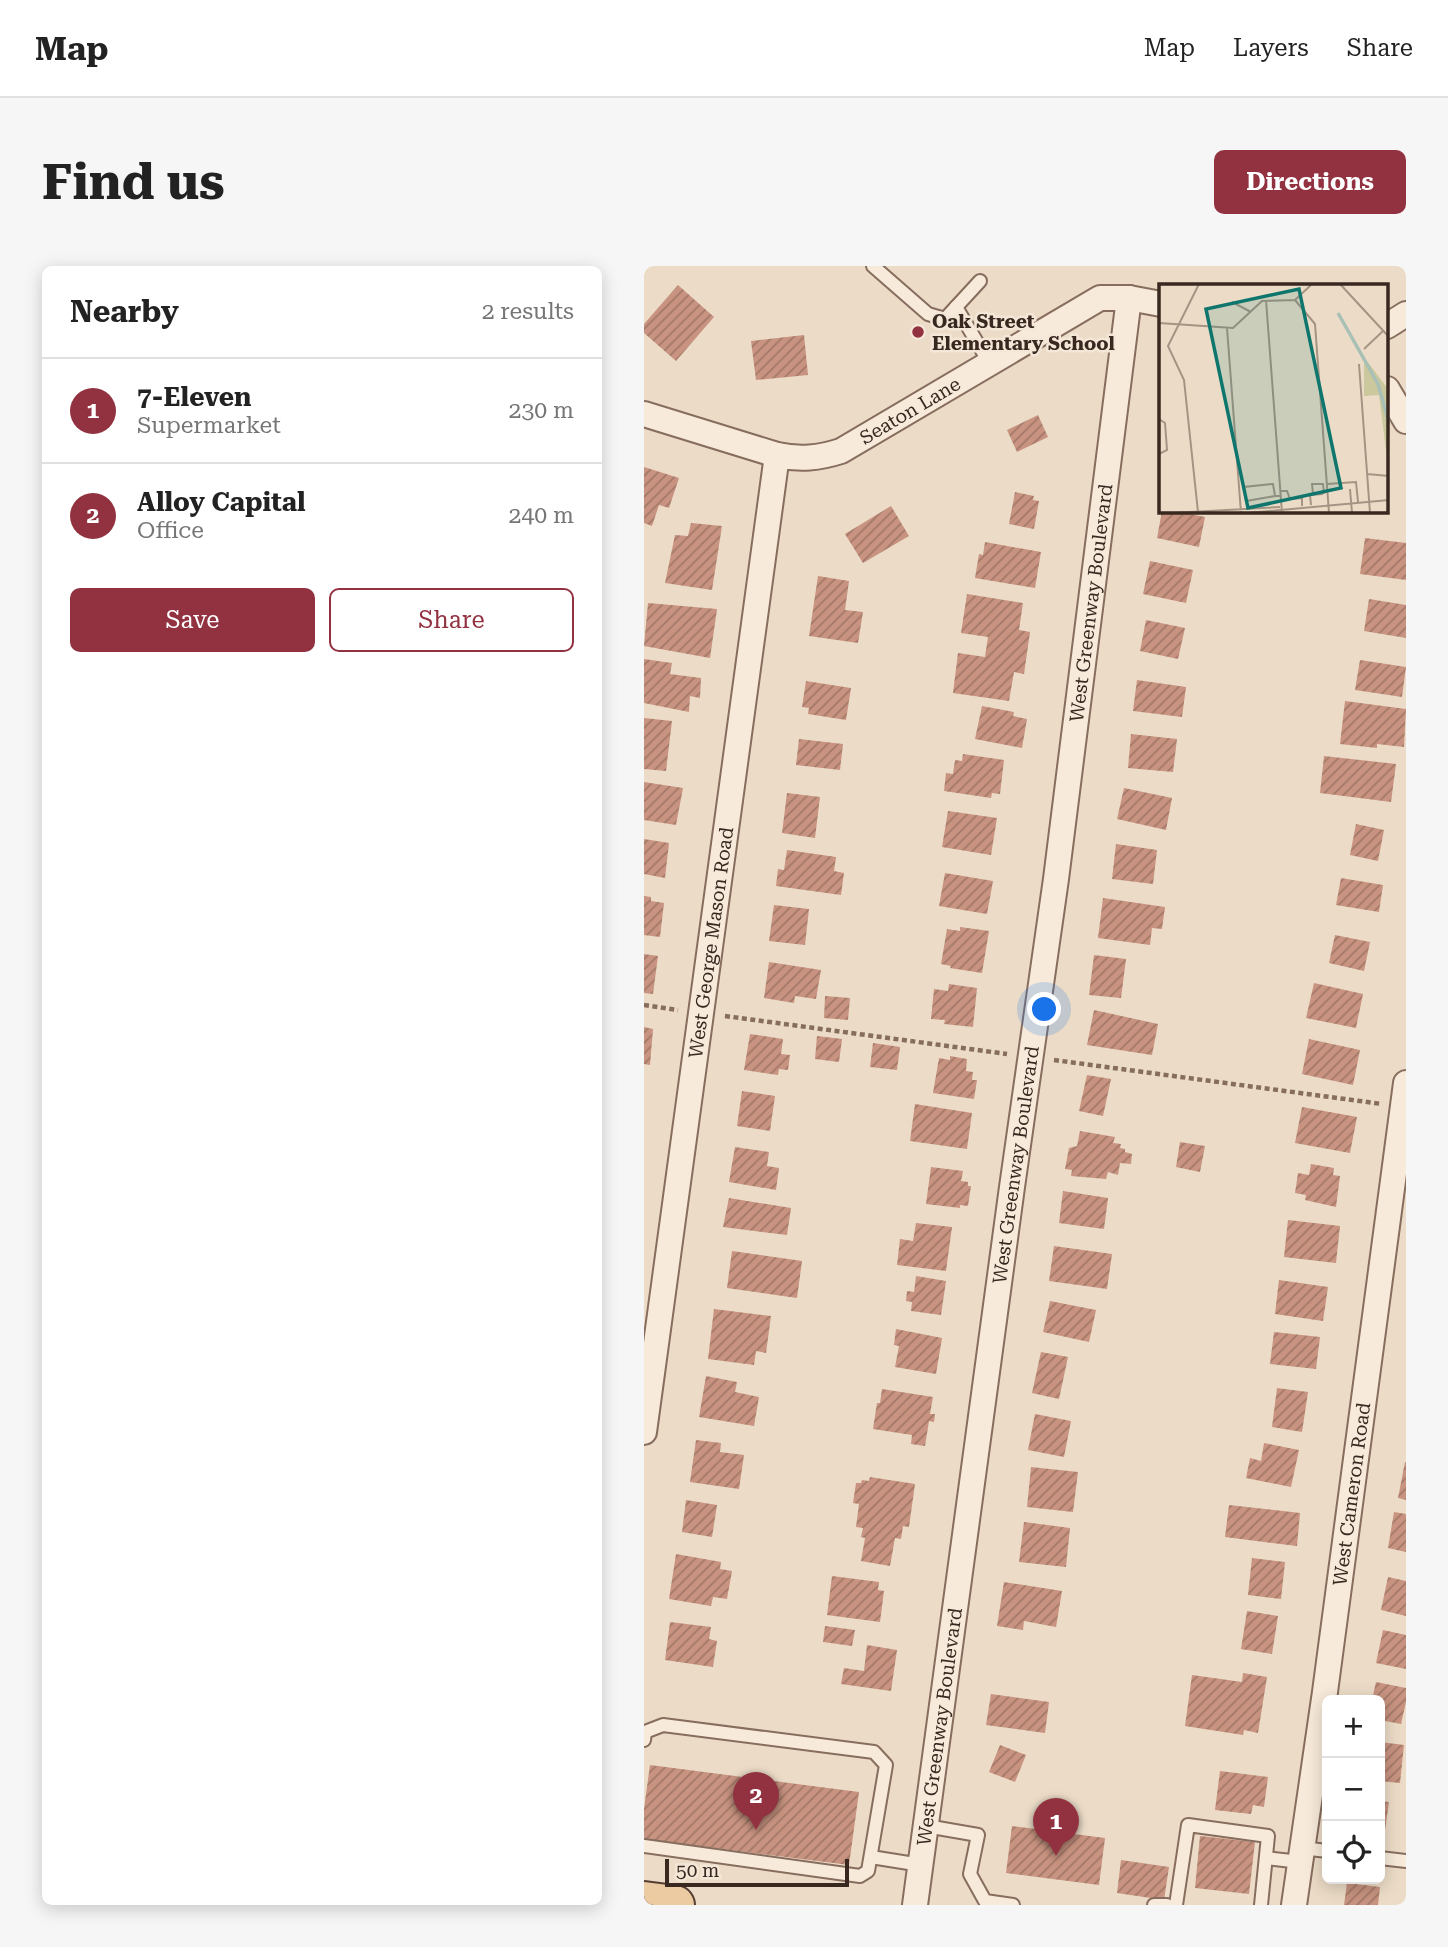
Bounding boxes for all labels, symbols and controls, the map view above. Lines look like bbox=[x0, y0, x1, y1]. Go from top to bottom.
text: Map bbox=[35, 29, 109, 68]
text: Map bbox=[1144, 34, 1195, 62]
text: Layers bbox=[1233, 34, 1309, 62]
text: Share bbox=[1347, 34, 1413, 62]
button: Directions bbox=[1214, 150, 1406, 214]
text: Find us bbox=[42, 154, 225, 211]
inset map bbox=[1159, 284, 1388, 513]
text: Nearby bbox=[70, 294, 179, 329]
text: 2 results bbox=[482, 298, 574, 325]
place label: Oak Street Elementary School bbox=[932, 310, 1115, 355]
marker: Oak Street Elementary School bbox=[910, 324, 926, 340]
street label: Seaton Lane bbox=[855, 372, 965, 449]
text: 7-Eleven bbox=[137, 382, 251, 412]
text: 1 bbox=[87, 397, 99, 424]
text: 230 m bbox=[509, 397, 574, 424]
text: Supermarket bbox=[137, 412, 281, 439]
street label: West Greenway Boulevard bbox=[1065, 482, 1118, 723]
text: Alloy Capital bbox=[137, 487, 306, 517]
text: 2 bbox=[87, 502, 99, 529]
text: 240 m bbox=[509, 502, 574, 529]
text: Office bbox=[137, 517, 204, 544]
button: Save bbox=[70, 588, 315, 652]
button: Share bbox=[329, 588, 574, 652]
street label: West George Mason Road bbox=[684, 826, 738, 1060]
your location bbox=[1027, 992, 1061, 1026]
street label: West Greenway Boulevard bbox=[988, 1044, 1044, 1285]
street label: West Cameron Road bbox=[1328, 1401, 1375, 1587]
street label: West Greenway Boulevard bbox=[912, 1606, 967, 1847]
map controls bbox=[1322, 1695, 1385, 1884]
button: + bbox=[1322, 1695, 1385, 1758]
button: − bbox=[1322, 1758, 1385, 1821]
pin: 2 bbox=[733, 1772, 779, 1830]
pin: 1 bbox=[1033, 1798, 1079, 1856]
button: locate bbox=[1322, 1821, 1385, 1884]
scale bar bbox=[665, 1856, 849, 1888]
text: 50 m bbox=[676, 1859, 719, 1882]

